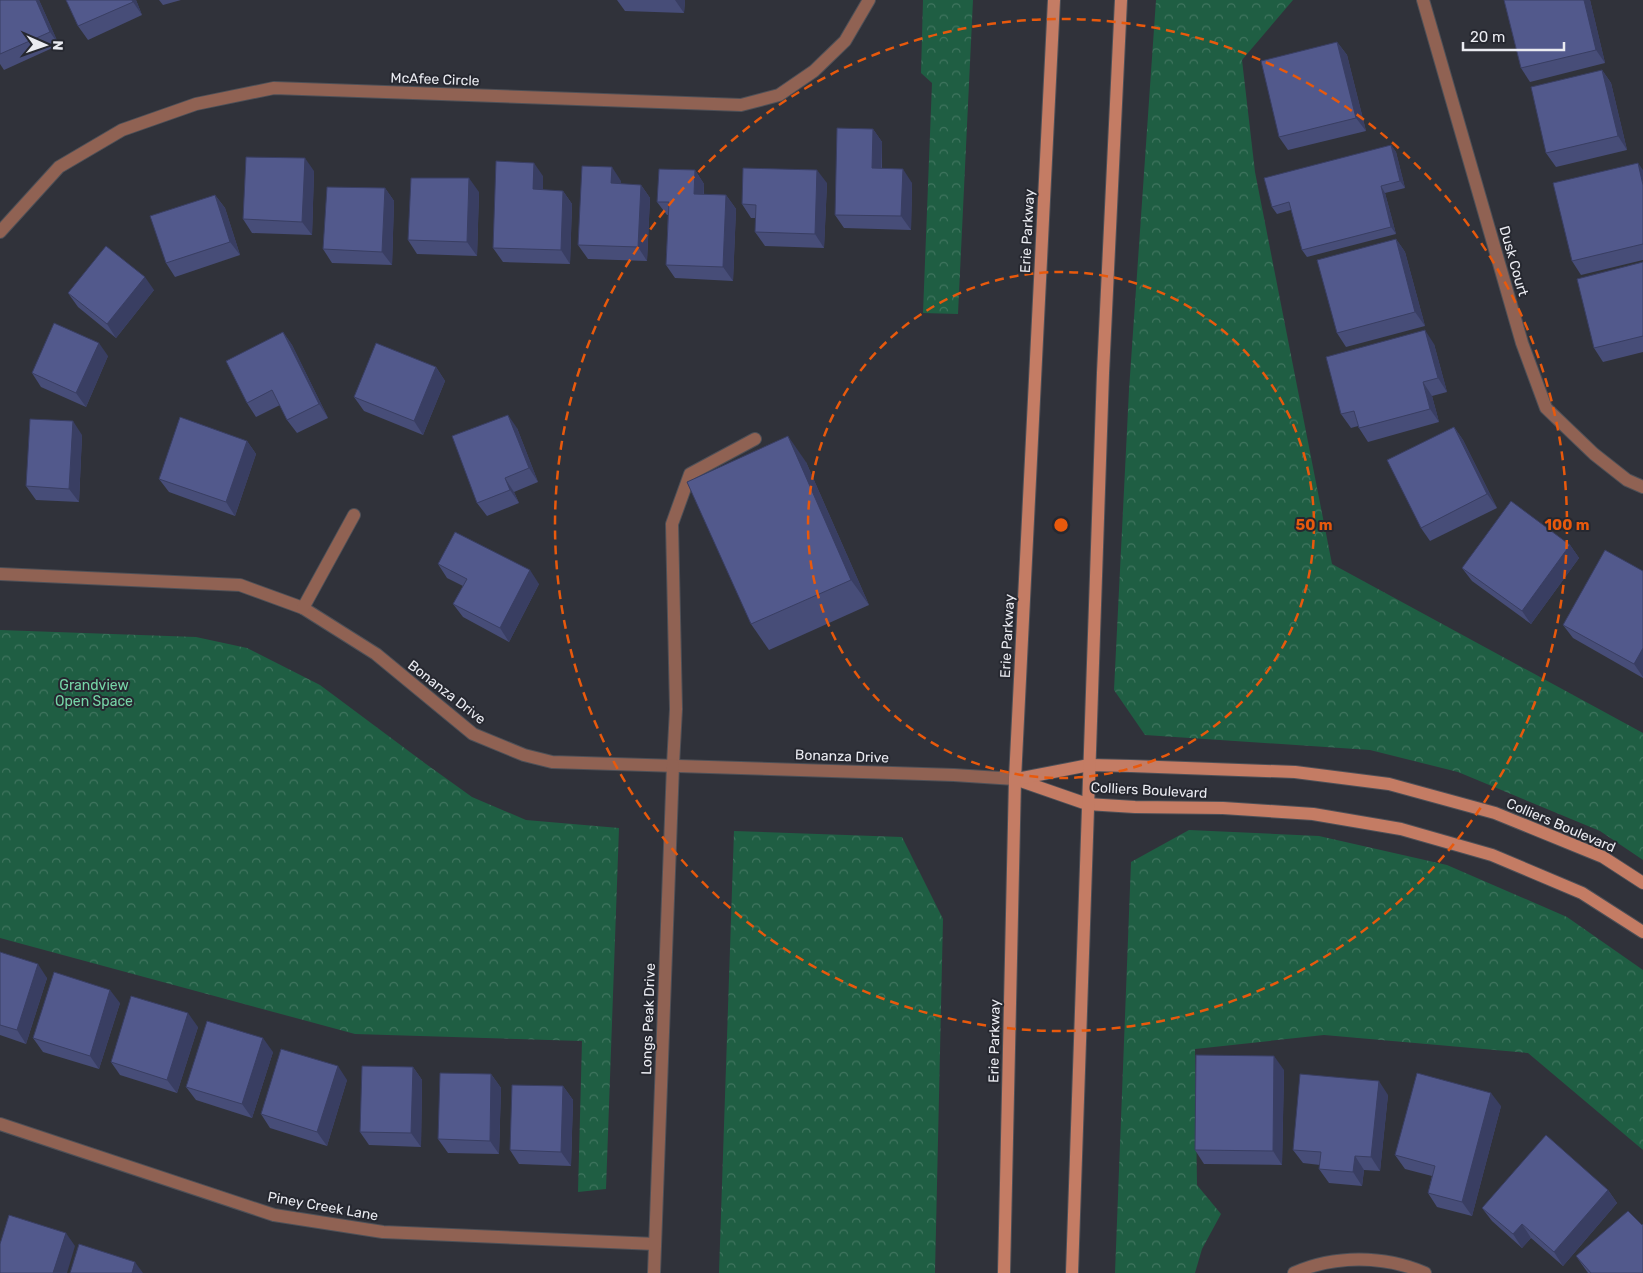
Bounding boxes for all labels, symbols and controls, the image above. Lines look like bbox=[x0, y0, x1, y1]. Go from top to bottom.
north arrow bbox=[20, 20, 70, 70]
scale bar bbox=[1463, 20, 1564, 52]
text: 20 m bbox=[1470, 28, 1505, 46]
text: N bbox=[49, 40, 66, 51]
street label: McAfee Circle bbox=[390, 69, 480, 90]
street label: Erie Parkway bbox=[1017, 188, 1038, 273]
street label: Dusk Court bbox=[1495, 224, 1532, 299]
centre of rings bbox=[1052, 516, 1070, 534]
text: 50 m bbox=[1296, 516, 1332, 534]
text: 100 m bbox=[1545, 516, 1589, 534]
street label: Erie Parkway bbox=[997, 593, 1018, 678]
street label: Bonanza Drive bbox=[404, 657, 489, 728]
park label: Grandview Open Space bbox=[55, 677, 133, 710]
street label: Bonanza Drive bbox=[795, 746, 889, 767]
street label: Colliers Boulevard bbox=[1090, 779, 1208, 802]
street label: Colliers Boulevard bbox=[1504, 795, 1618, 856]
street label: Longs Peak Drive bbox=[638, 963, 659, 1075]
street label: Erie Parkway bbox=[985, 999, 1004, 1083]
street label: Piney Creek Lane bbox=[266, 1188, 380, 1225]

